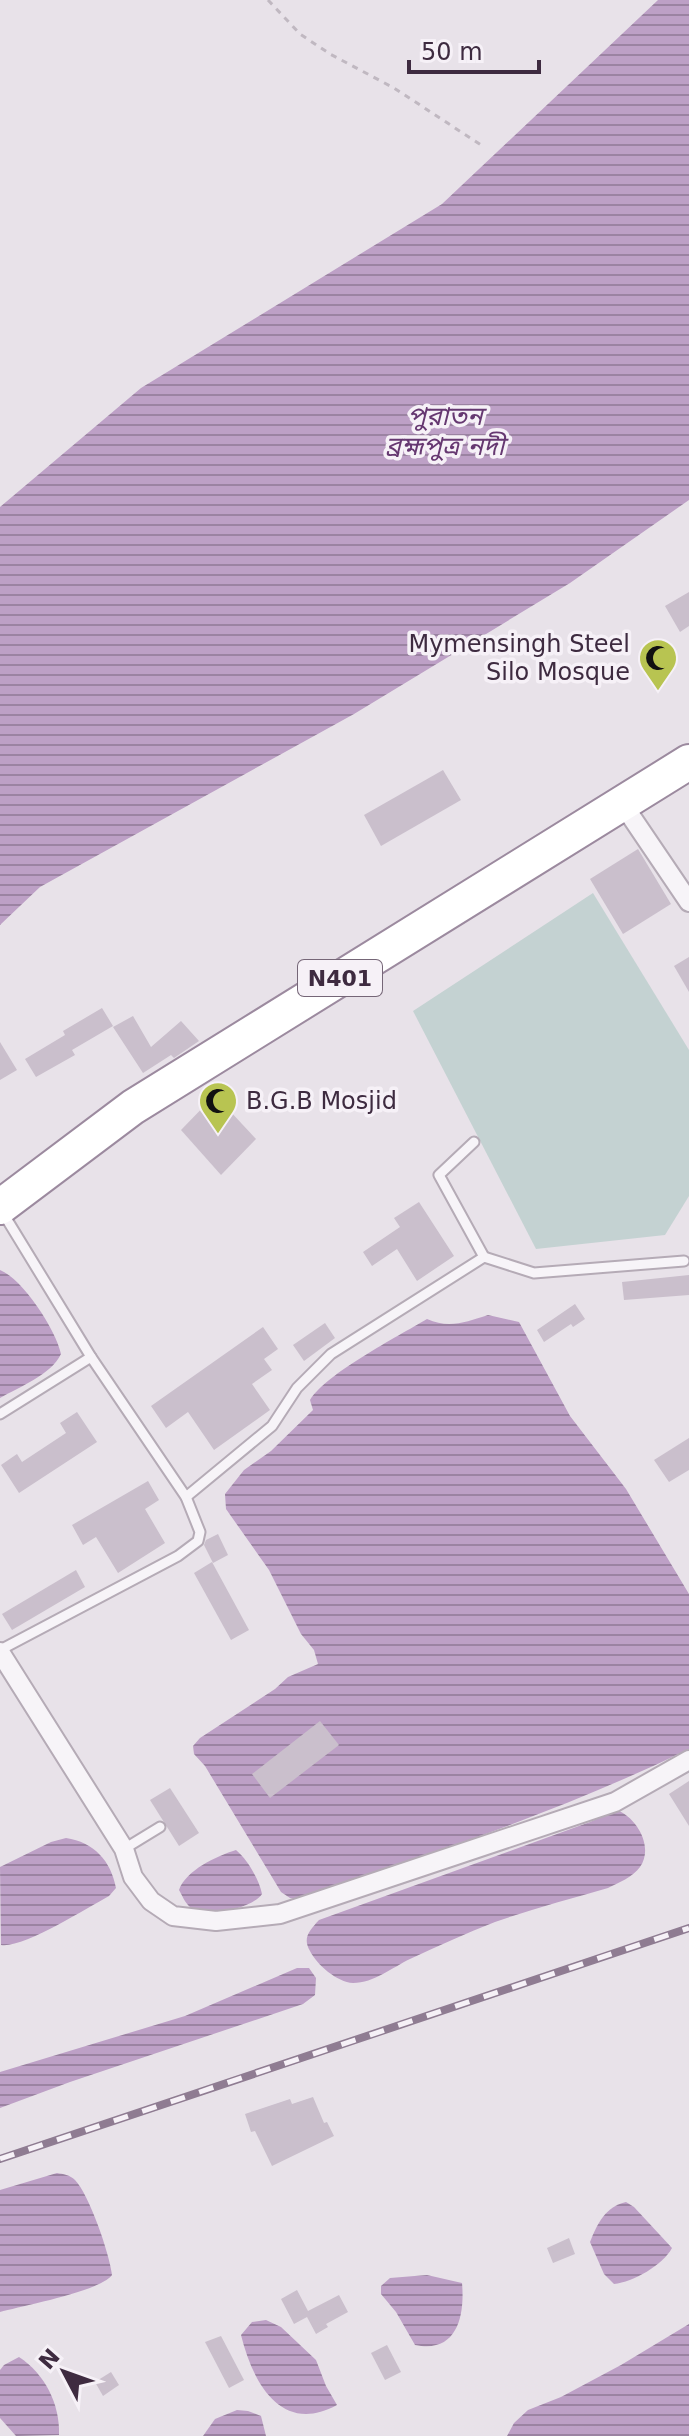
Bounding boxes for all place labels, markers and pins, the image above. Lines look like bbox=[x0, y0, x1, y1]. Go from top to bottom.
place label: Mymensingh Steel Silo Mosque bbox=[408, 630, 630, 686]
mosque icon: Mymensingh Steel Silo Mosque bbox=[637, 637, 679, 692]
mosque icon: B.G.B Mosjid bbox=[197, 1080, 239, 1135]
place label: B.G.B Mosjid bbox=[246, 1087, 397, 1115]

